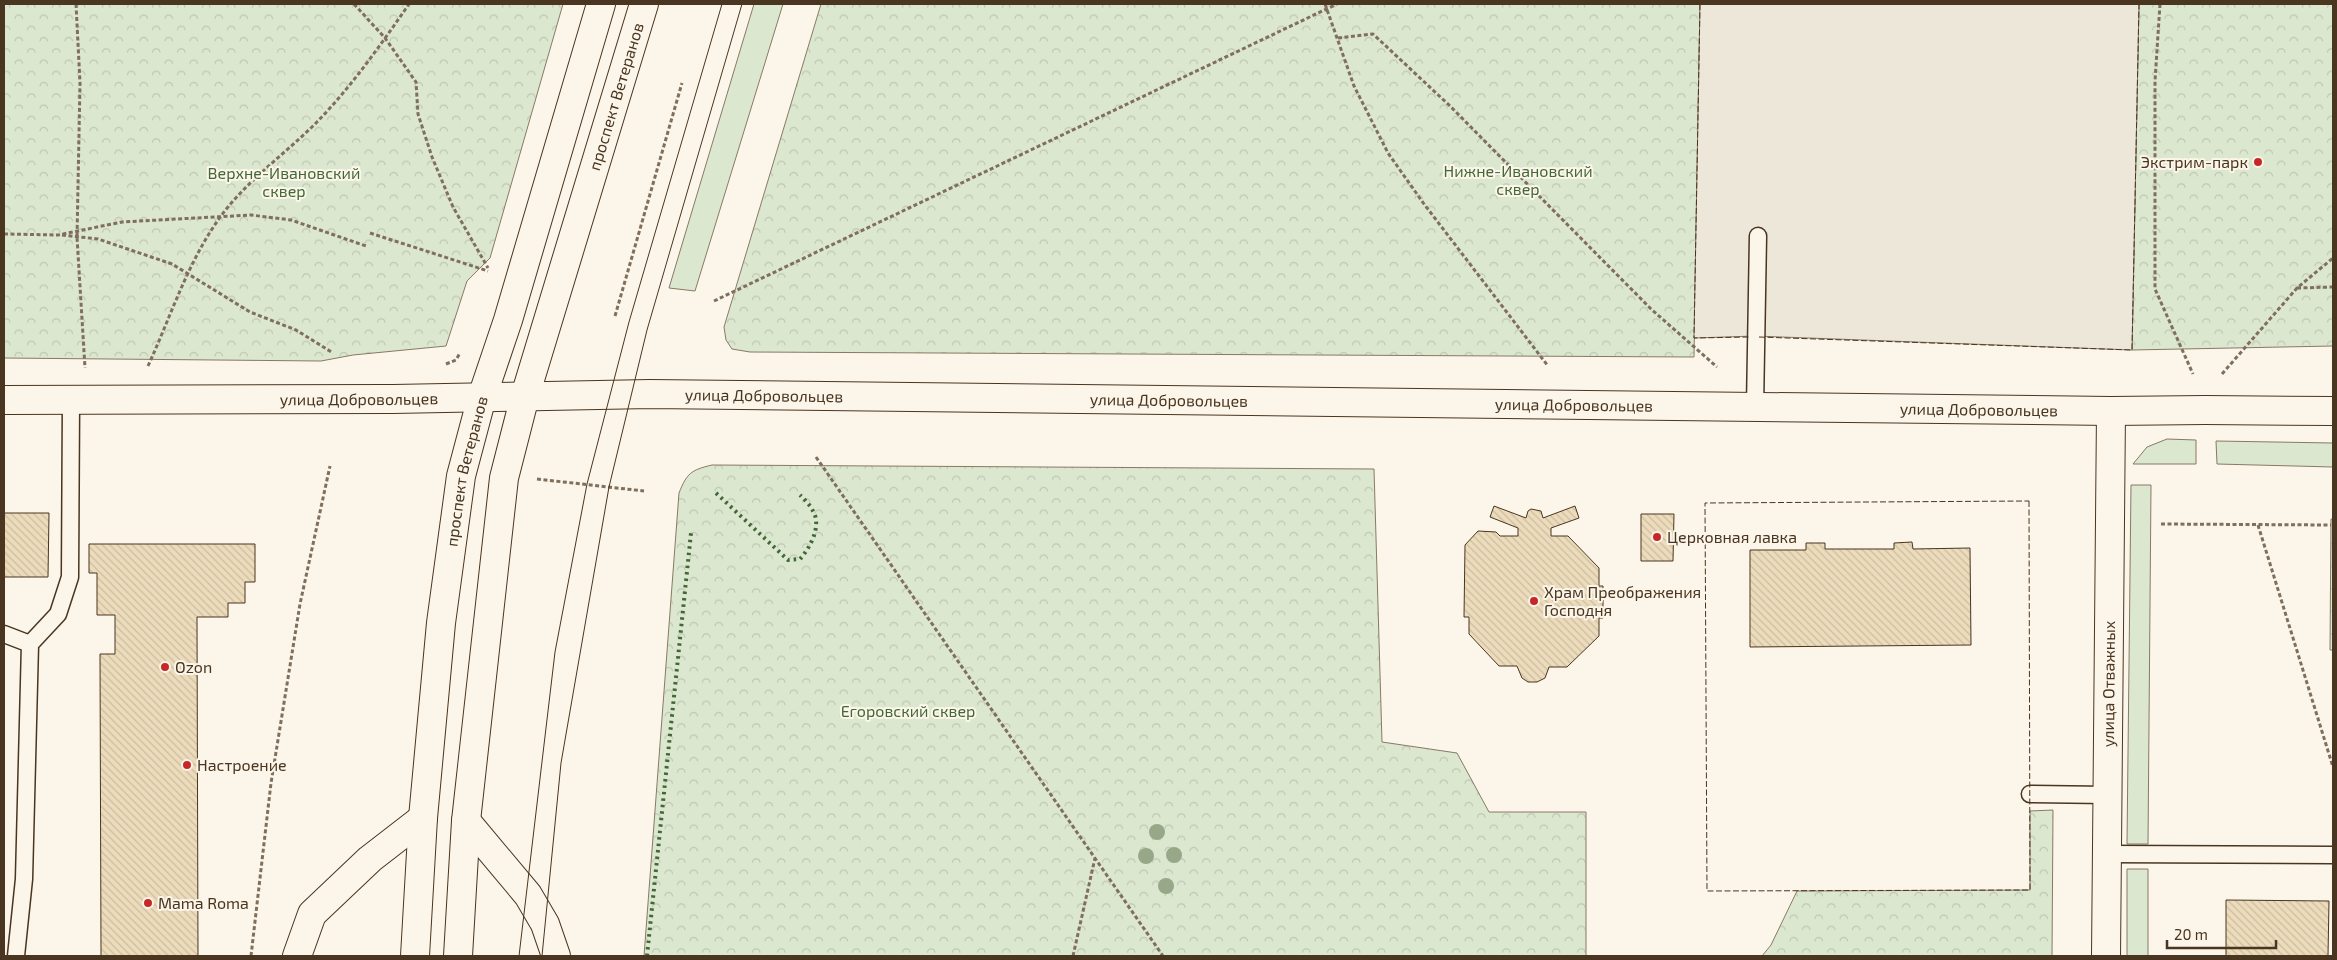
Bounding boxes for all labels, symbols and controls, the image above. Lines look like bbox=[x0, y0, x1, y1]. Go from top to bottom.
street label: проспект Ветеранов bbox=[584, 20, 647, 173]
place label: Экстрим-парк bbox=[2141, 152, 2248, 171]
marker: Экстрим-парк bbox=[2252, 156, 2264, 168]
park label: Нижне-Ивановский сквер bbox=[1443, 161, 1593, 198]
park label: Верхне-Ивановский сквер bbox=[208, 163, 360, 200]
street label: улица Добровольцев bbox=[685, 384, 843, 405]
street label: улица Добровольцев bbox=[280, 388, 438, 409]
street label: улица Добровольцев bbox=[1090, 389, 1248, 410]
street label: проспект Ветеранов bbox=[441, 394, 491, 548]
street label: улица Добровольцев bbox=[1495, 394, 1653, 415]
street label: улица Добровольцев bbox=[1900, 399, 2058, 419]
place label: Церковная лавка bbox=[1667, 527, 1797, 546]
marker: Церковная лавка bbox=[1651, 531, 1663, 543]
place label: Храм Преображения Господня bbox=[1544, 582, 1701, 619]
marker: Храм Преображения Господня bbox=[1528, 595, 1540, 607]
street label: улица Отважных bbox=[2098, 620, 2118, 747]
place label: Ozon bbox=[175, 657, 212, 676]
marker: Ozon bbox=[159, 661, 171, 673]
park label: Егоровский сквер bbox=[841, 701, 975, 720]
place label: Настроение bbox=[197, 755, 287, 774]
marker: Настроение bbox=[181, 759, 193, 771]
place label: Mama Roma bbox=[158, 893, 249, 912]
marker: Mama Roma bbox=[142, 897, 154, 909]
scale bar bbox=[2167, 918, 2276, 950]
text: 20 m bbox=[2174, 925, 2208, 943]

